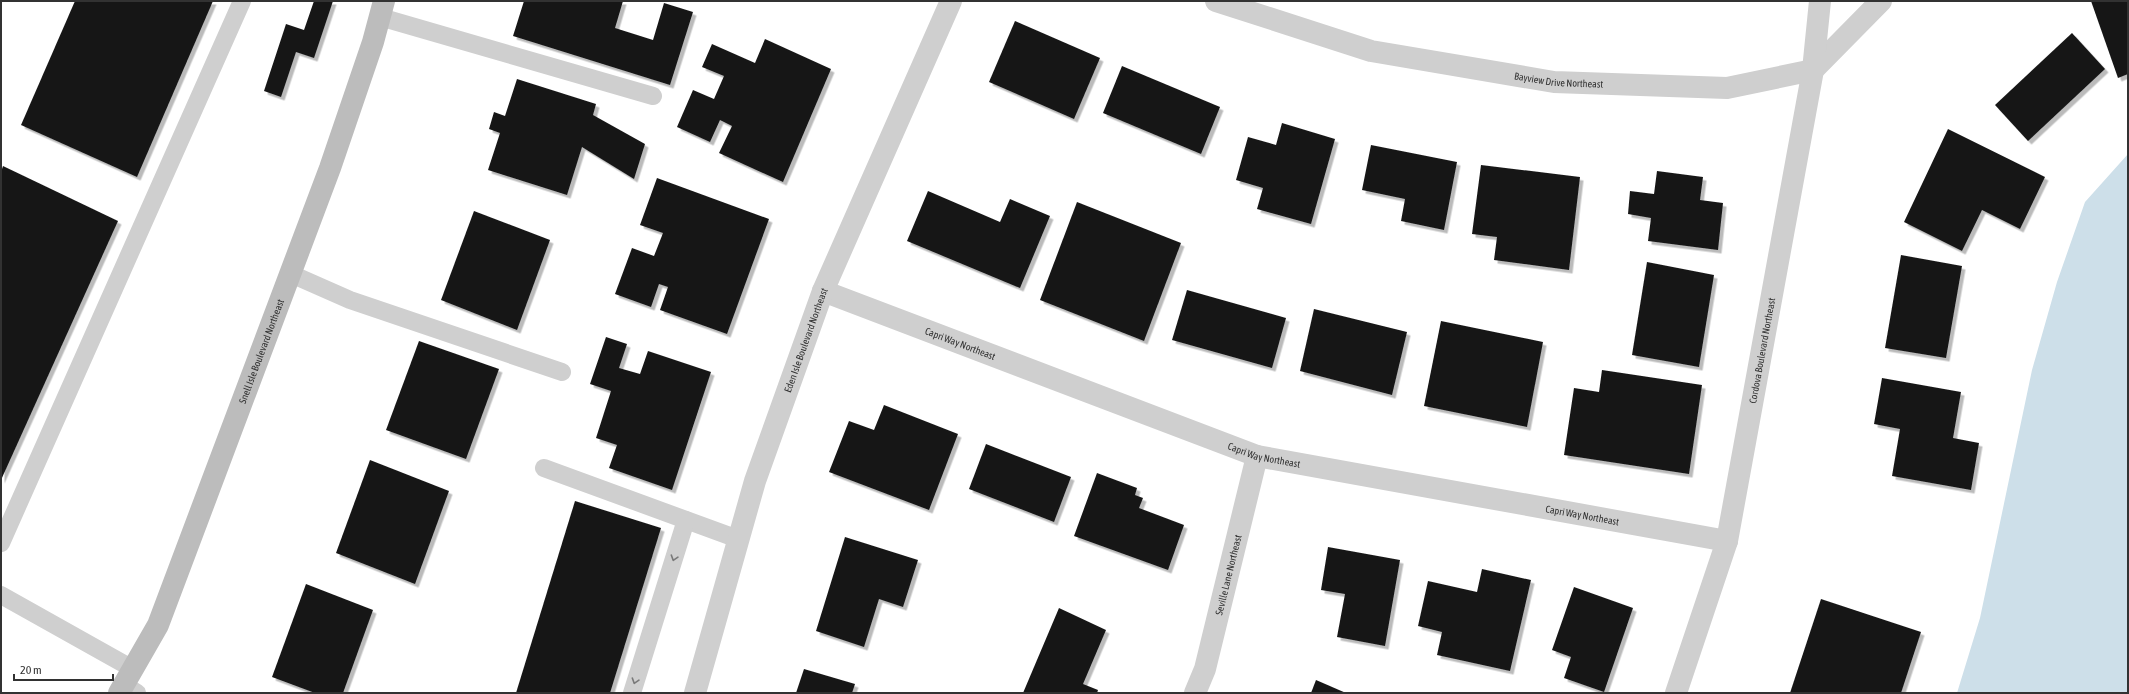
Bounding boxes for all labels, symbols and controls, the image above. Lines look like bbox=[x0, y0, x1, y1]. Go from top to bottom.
street label: Bayview Drive Northeast bbox=[1513, 70, 1604, 90]
street label: Eden Isle Boulevard Northeast bbox=[782, 286, 830, 394]
street label: Snell Isle Boulevard Northeast bbox=[237, 297, 286, 405]
street label: Cordova Boulevard Northeast bbox=[1747, 297, 1777, 404]
street label: Capri Way Northeast bbox=[923, 325, 997, 362]
street label: Capri Way Northeast bbox=[1226, 440, 1301, 470]
street label: Capri Way Northeast bbox=[1545, 503, 1620, 527]
street label: Seville Lane Northeast bbox=[1213, 533, 1244, 616]
one-way arrow bbox=[670, 554, 679, 561]
scale bar bbox=[14, 656, 113, 682]
text: 20 m bbox=[20, 663, 42, 677]
one-way arrow bbox=[631, 678, 640, 685]

